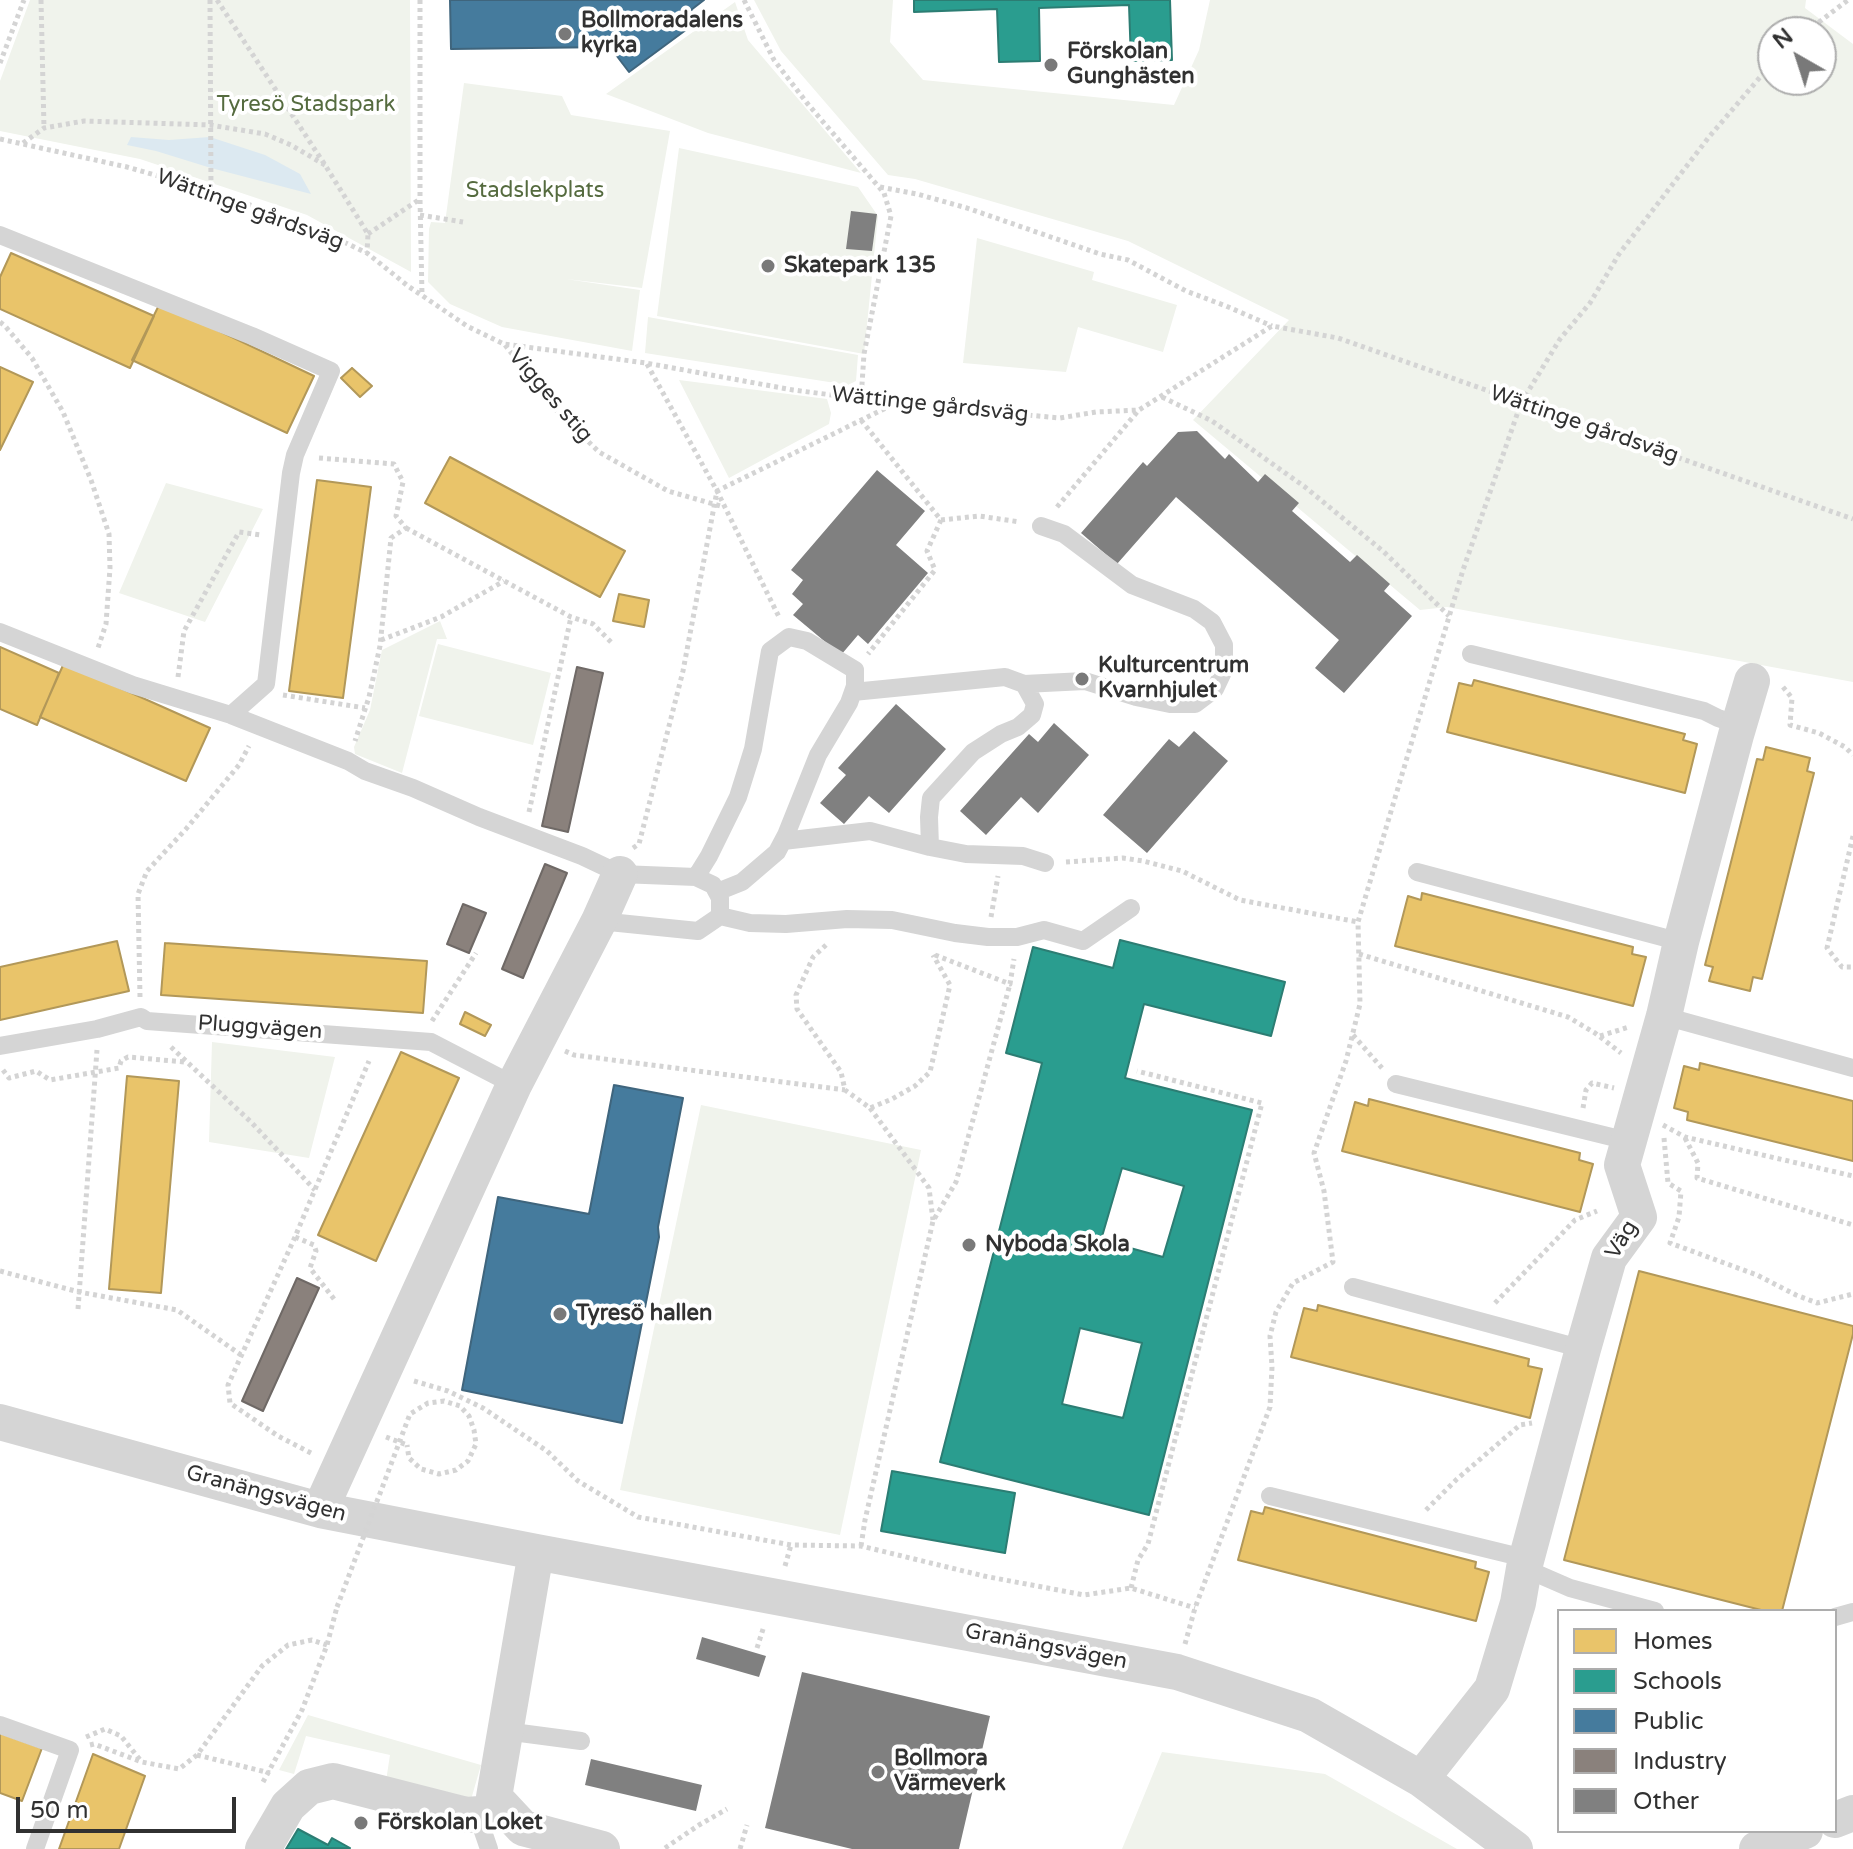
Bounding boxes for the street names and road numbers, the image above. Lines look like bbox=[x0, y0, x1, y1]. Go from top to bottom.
street label: Wättinge gårdsväg bbox=[153, 164, 347, 256]
street label: Vigges stig bbox=[502, 344, 598, 448]
street label: Wättinge gårdsväg bbox=[1486, 380, 1682, 470]
street label: Wättinge gårdsväg bbox=[830, 382, 1030, 428]
street label: Pluggvägen bbox=[197, 1010, 323, 1046]
street label: Väg bbox=[1600, 1216, 1644, 1264]
street label: Granängsvägen bbox=[183, 1460, 349, 1528]
street label: Granängsvägen bbox=[963, 1618, 1129, 1676]

